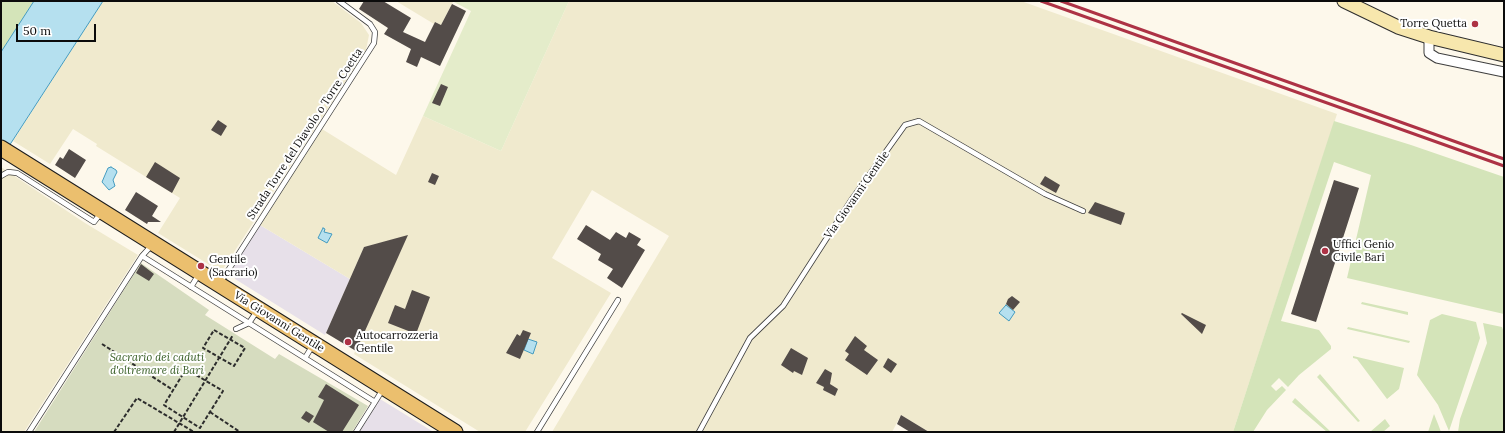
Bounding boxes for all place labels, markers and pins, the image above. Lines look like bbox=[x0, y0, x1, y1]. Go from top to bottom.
place label: Torre Quetta bbox=[1400, 17, 1467, 31]
marker: Torre Quetta bbox=[1470, 19, 1480, 29]
place label: Uffici Genio Civile Bari bbox=[1333, 238, 1394, 264]
marker: Uffici Genio Civile Bari bbox=[1320, 246, 1330, 256]
place label: Gentile (Sacrario) bbox=[209, 253, 257, 279]
marker: Gentile (Sacrario) bbox=[196, 261, 206, 271]
place label: Autocarrozzeria Gentile bbox=[356, 329, 438, 355]
marker: Autocarrozzeria Gentile bbox=[343, 337, 353, 347]

